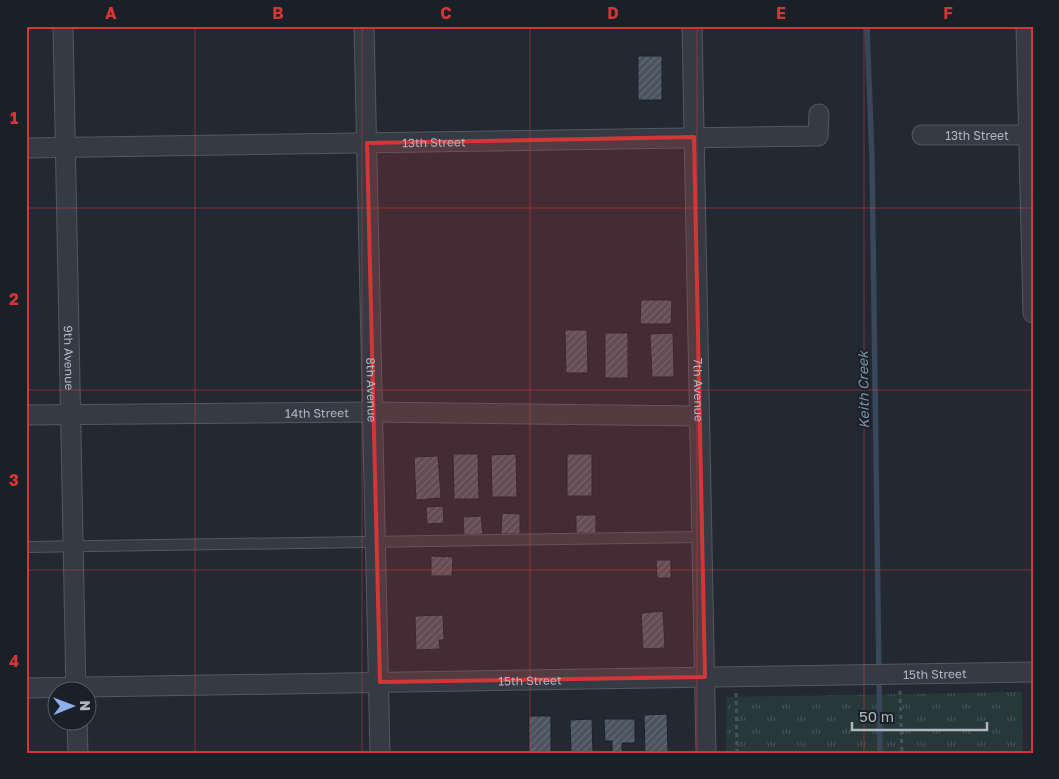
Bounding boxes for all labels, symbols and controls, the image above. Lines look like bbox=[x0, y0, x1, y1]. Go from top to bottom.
text: A bbox=[105, 3, 117, 23]
text: B bbox=[272, 3, 284, 23]
text: C bbox=[440, 3, 452, 23]
text: D bbox=[607, 3, 619, 23]
text: E bbox=[776, 3, 786, 23]
text: F bbox=[943, 3, 953, 23]
text: 1 bbox=[10, 108, 18, 128]
street label: 13th Street bbox=[945, 128, 1009, 143]
street label: 13th Street bbox=[402, 134, 466, 150]
text: 2 bbox=[9, 289, 19, 309]
street label: 9th Avenue bbox=[61, 325, 78, 391]
water label: Keith Creek bbox=[854, 349, 872, 429]
street label: 8th Avenue bbox=[364, 357, 380, 423]
street label: 7th Avenue bbox=[691, 358, 707, 422]
street label: 14th Street bbox=[285, 405, 349, 420]
text: 3 bbox=[9, 470, 19, 490]
text: 4 bbox=[9, 651, 19, 671]
street label: 15th Street bbox=[903, 666, 967, 682]
street label: 15th Street bbox=[498, 672, 562, 688]
north arrow bbox=[48, 682, 98, 732]
scale bar bbox=[852, 699, 986, 731]
text: N bbox=[77, 700, 94, 711]
text: 50 m bbox=[859, 707, 894, 725]

